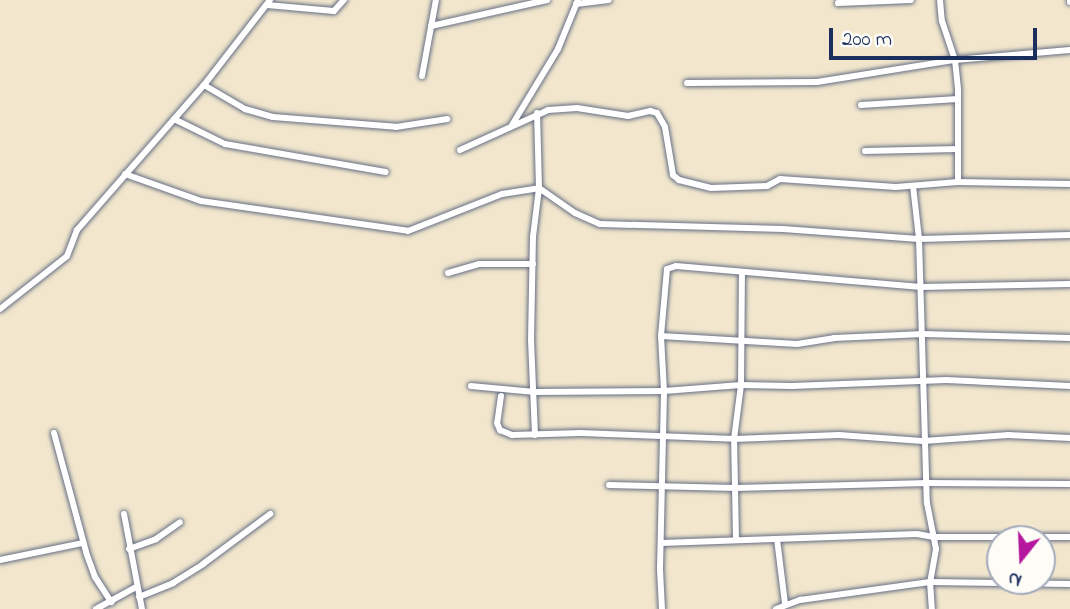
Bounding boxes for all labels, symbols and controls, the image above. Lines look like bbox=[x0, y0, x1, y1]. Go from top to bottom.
scale bar bbox=[832, 14, 1040, 58]
text: 200 m bbox=[842, 25, 892, 55]
north arrow bbox=[986, 525, 1056, 595]
text: N bbox=[1005, 564, 1025, 593]

